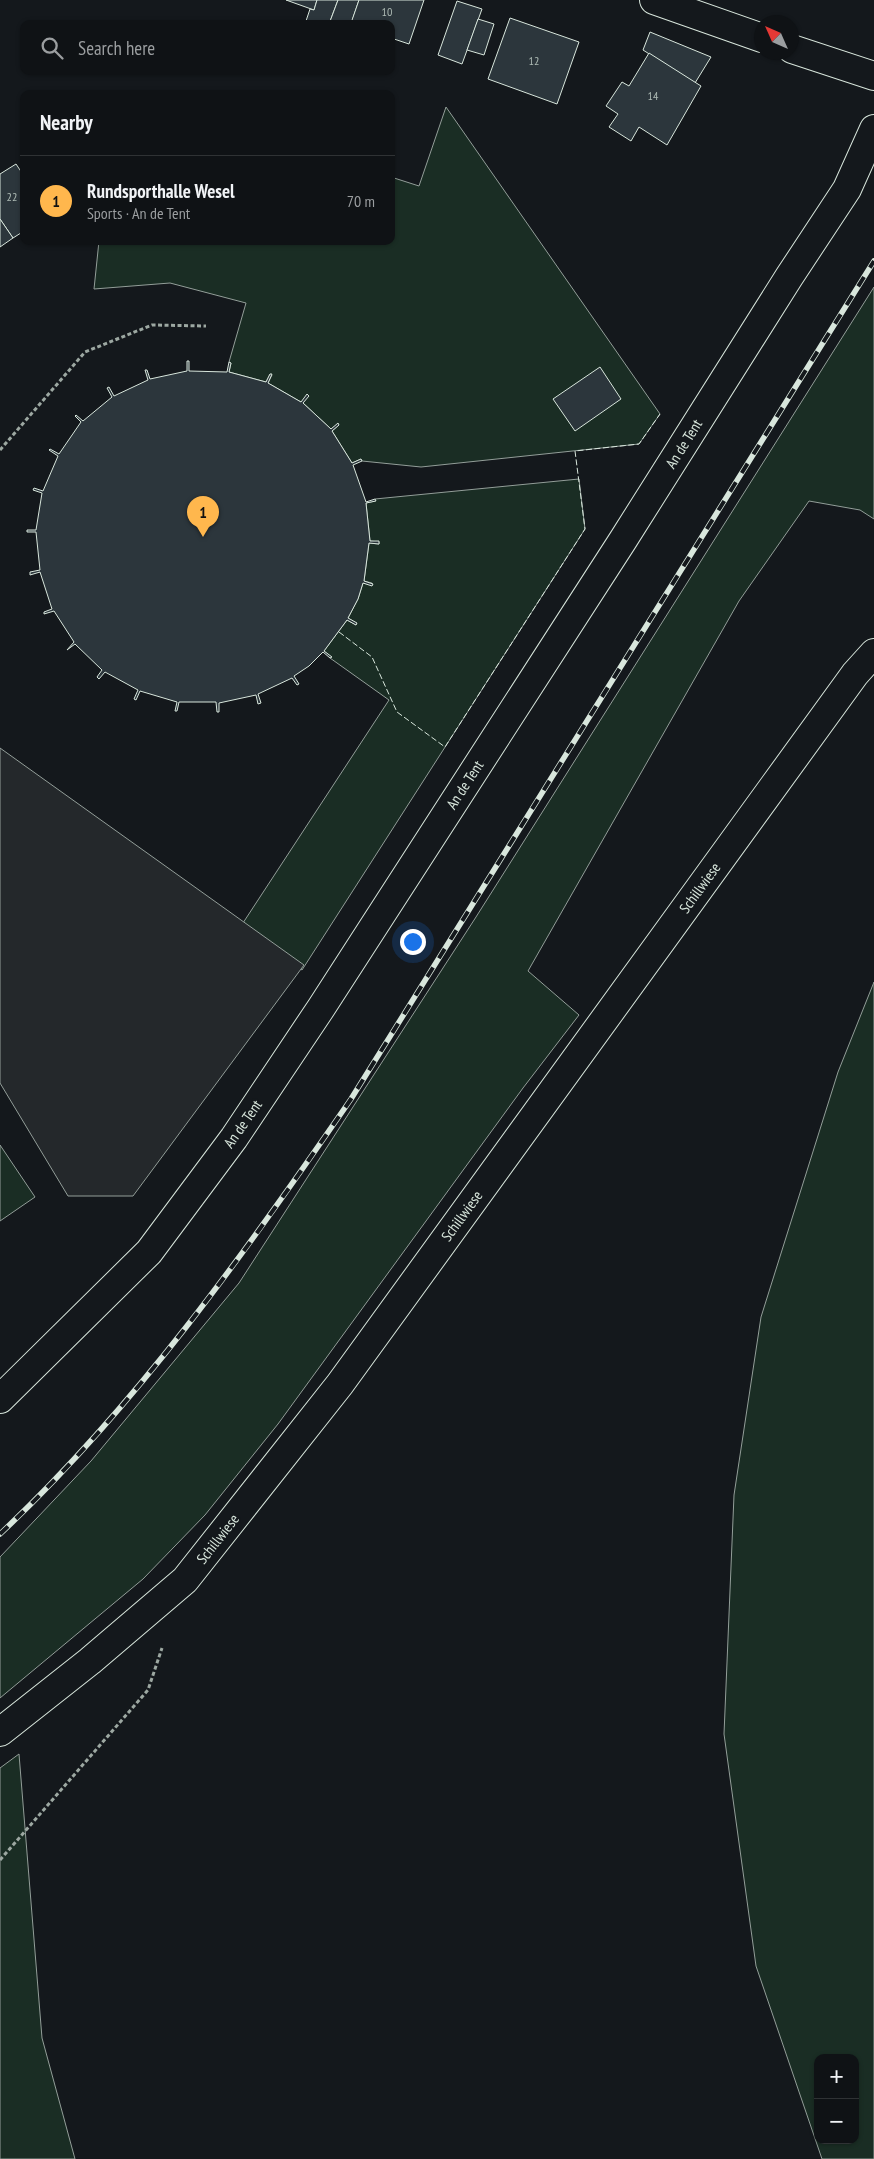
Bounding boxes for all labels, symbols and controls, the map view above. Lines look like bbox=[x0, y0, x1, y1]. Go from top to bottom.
house number: 10 bbox=[382, 4, 392, 19]
north arrow bbox=[754, 15, 799, 60]
search box bbox=[20, 20, 395, 75]
icon: search bbox=[38, 34, 66, 62]
text: Search here bbox=[78, 36, 155, 60]
house number: 12 bbox=[529, 53, 539, 68]
house number: 14 bbox=[648, 88, 659, 103]
text: Nearby bbox=[40, 109, 93, 136]
text: Rundsporthalle Wesel bbox=[87, 179, 235, 203]
house number: 22 bbox=[7, 189, 17, 204]
text: 1 bbox=[52, 191, 60, 211]
text: 70 m bbox=[347, 191, 375, 211]
text: Sports · An de Tent bbox=[87, 203, 190, 223]
street label: An de Tent bbox=[661, 416, 706, 472]
pin: 1 bbox=[187, 496, 219, 537]
street label: An de Tent bbox=[442, 757, 487, 813]
street label: Schillwiese bbox=[675, 859, 724, 917]
your location bbox=[400, 929, 426, 955]
street label: An de Tent bbox=[219, 1096, 266, 1151]
street label: Schillwiese bbox=[437, 1187, 486, 1245]
street label: Schillwiese bbox=[192, 1510, 243, 1567]
map controls bbox=[814, 2054, 859, 2144]
button: + bbox=[814, 2054, 859, 2099]
button: − bbox=[814, 2099, 859, 2144]

